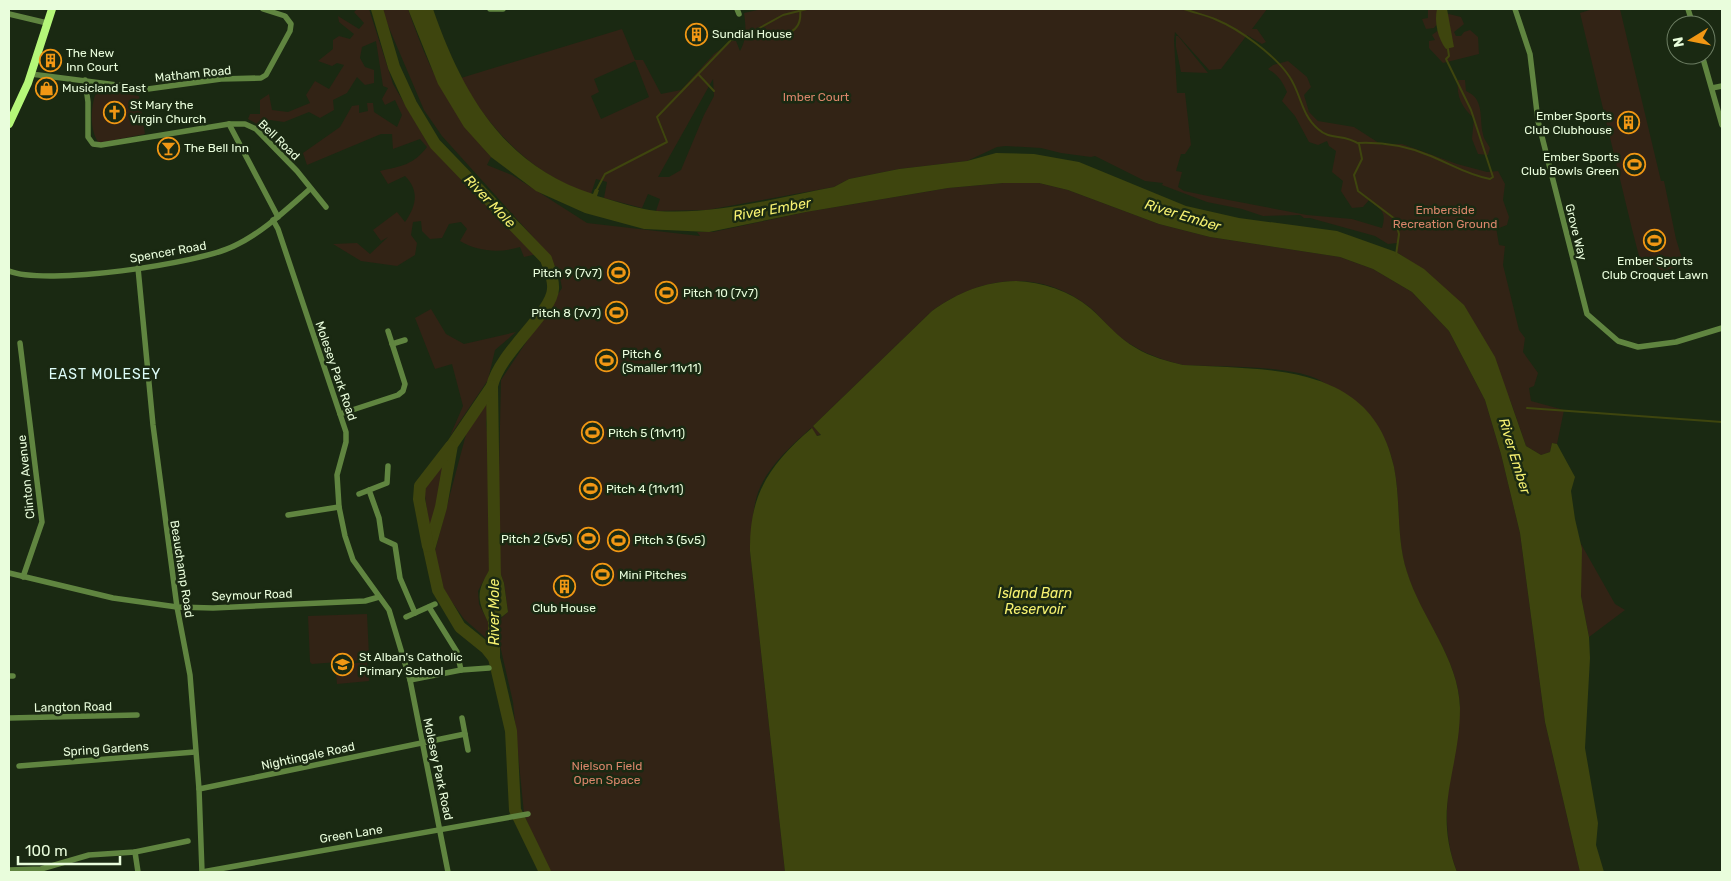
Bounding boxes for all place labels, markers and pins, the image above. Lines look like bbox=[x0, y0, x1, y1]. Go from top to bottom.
building icon: Sundial House bbox=[684, 22, 708, 46]
place label: Sundial House bbox=[712, 27, 792, 41]
place label: The New Inn Court bbox=[66, 46, 118, 74]
building icon: The New Inn Court bbox=[38, 48, 62, 72]
shop icon: Musicland East bbox=[34, 76, 58, 100]
place label: Musicland East bbox=[62, 81, 146, 95]
place label: St Mary the Virgin Church bbox=[130, 98, 206, 126]
church icon: St Mary the Virgin Church bbox=[102, 100, 126, 124]
place label: Ember Sports Club Clubhouse bbox=[1524, 109, 1612, 137]
building icon: Ember Sports Club Clubhouse bbox=[1616, 111, 1640, 135]
bar icon: The Bell Inn bbox=[156, 136, 180, 160]
place label: The Bell Inn bbox=[184, 141, 249, 155]
place label: Ember Sports Club Bowls Green bbox=[1521, 150, 1619, 178]
sports icon: Ember Sports Club Bowls Green bbox=[1623, 152, 1647, 176]
sports icon: Ember Sports Club Croquet Lawn bbox=[1643, 228, 1667, 252]
place label: Ember Sports Club Croquet Lawn bbox=[1602, 254, 1708, 282]
sports icon: Pitch 9 (7v7) bbox=[606, 261, 630, 285]
place label: Pitch 9 (7v7) bbox=[533, 266, 602, 280]
sports icon: Pitch 10 (7v7) bbox=[655, 281, 679, 305]
place label: Pitch 10 (7v7) bbox=[683, 286, 758, 300]
sports icon: Pitch 8 (7v7) bbox=[605, 301, 629, 325]
place label: Pitch 8 (7v7) bbox=[531, 306, 601, 320]
place label: Pitch 6 (Smaller 11v11) bbox=[622, 347, 702, 375]
sports icon: Pitch 6 (Smaller 11v11) bbox=[594, 349, 618, 373]
sports icon: Pitch 5 (11v11) bbox=[580, 421, 604, 445]
place label: Pitch 5 (11v11) bbox=[608, 426, 685, 440]
sports icon: Pitch 4 (11v11) bbox=[578, 477, 602, 501]
place label: Pitch 4 (11v11) bbox=[606, 482, 683, 496]
sports icon: Pitch 2 (5v5) bbox=[576, 527, 600, 551]
sports icon: Pitch 3 (5v5) bbox=[606, 528, 630, 552]
place label: Pitch 2 (5v5) bbox=[501, 532, 572, 546]
place label: Pitch 3 (5v5) bbox=[634, 533, 705, 547]
sports icon: Mini Pitches bbox=[591, 563, 615, 587]
place label: Mini Pitches bbox=[619, 568, 687, 582]
building icon: Club House bbox=[552, 575, 576, 599]
place label: Club House bbox=[532, 601, 596, 615]
place label: St Alban's Catholic Primary School bbox=[359, 650, 463, 678]
school or university icon: St Alban's Catholic Primary School bbox=[331, 652, 355, 676]

